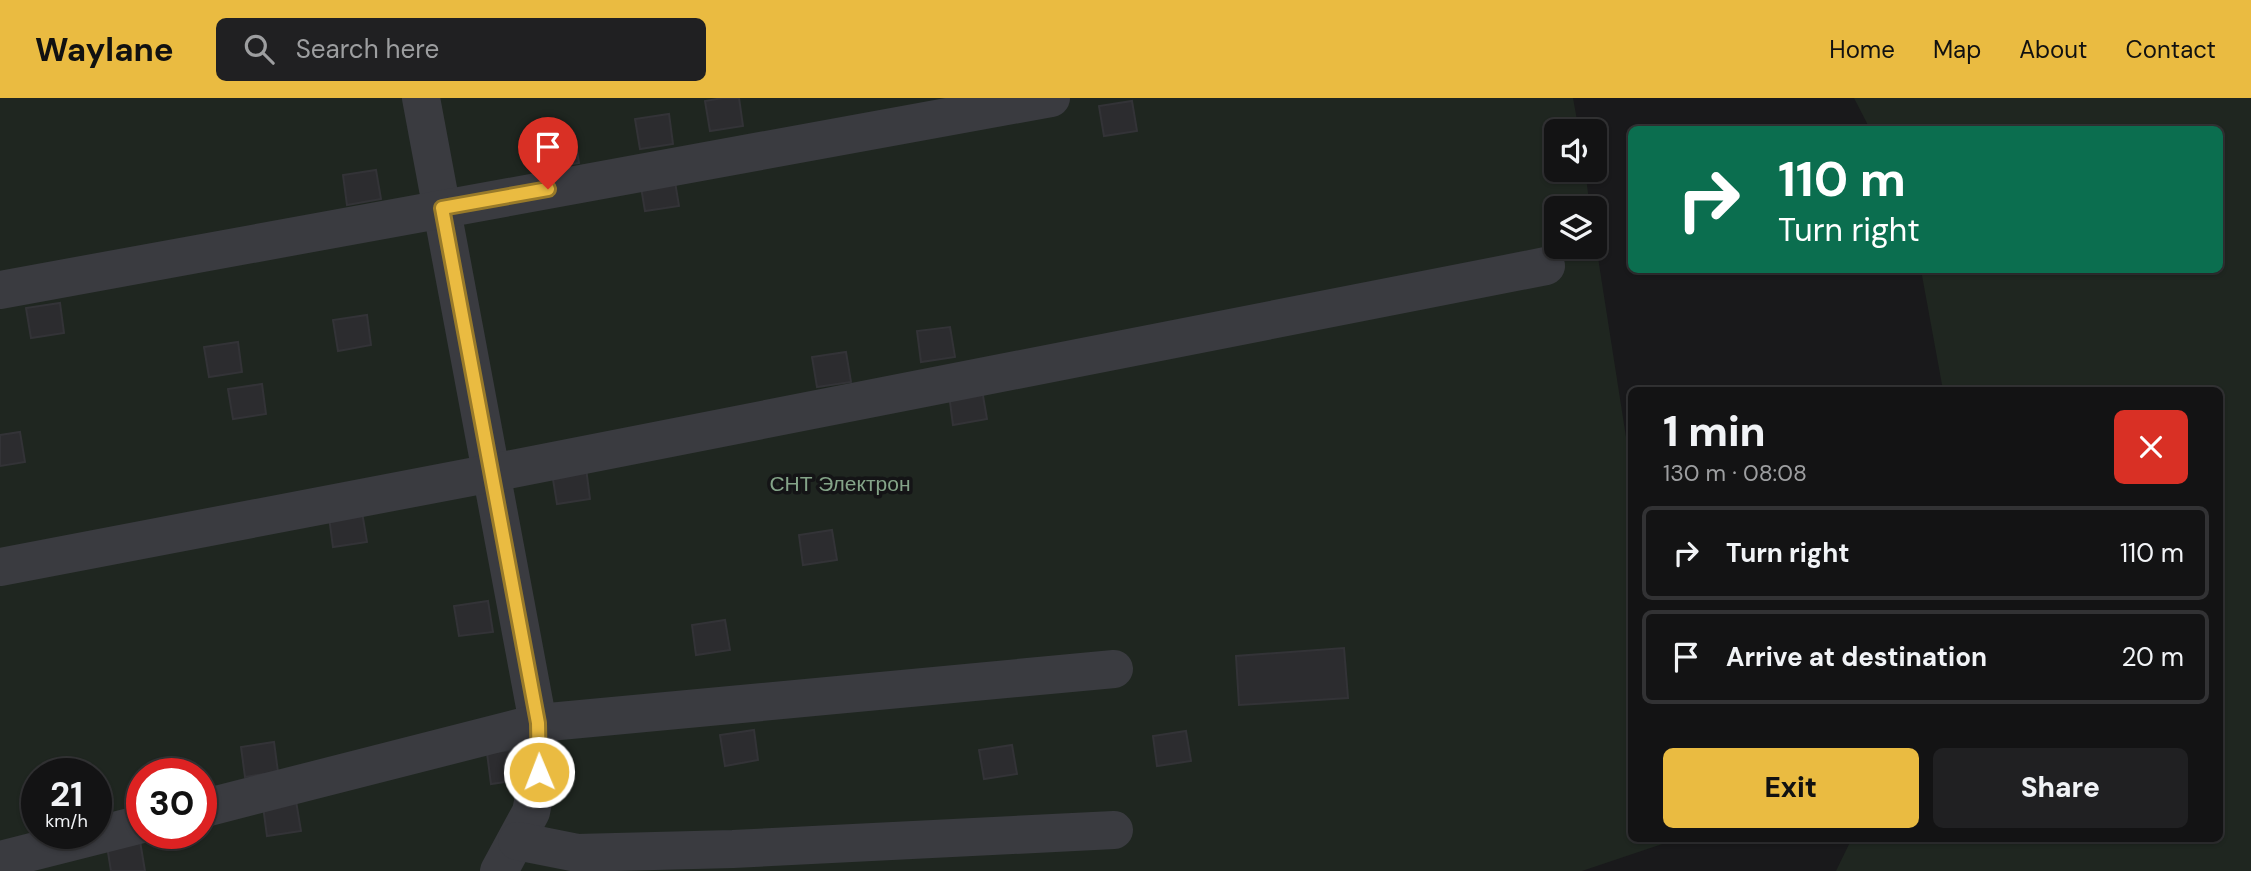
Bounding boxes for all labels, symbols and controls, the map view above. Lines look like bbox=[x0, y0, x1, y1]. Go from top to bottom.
search box bbox=[216, 18, 706, 81]
text: Waylane bbox=[35, 28, 174, 71]
icon: search bbox=[240, 30, 278, 68]
text: Search here bbox=[296, 32, 439, 66]
text: Home bbox=[1829, 34, 1895, 65]
text: Map bbox=[1933, 34, 1981, 65]
text: About bbox=[2019, 34, 2088, 65]
text: Contact bbox=[2126, 34, 2216, 65]
pin bbox=[518, 117, 578, 189]
map controls bbox=[1544, 119, 1607, 259]
button: sound bbox=[1544, 119, 1607, 182]
icon: arrive bbox=[529, 128, 567, 166]
text: 110 m bbox=[1778, 147, 1906, 211]
icon: right bbox=[1663, 154, 1754, 245]
button: layers bbox=[1544, 196, 1607, 259]
text: Turn right bbox=[1778, 209, 1920, 251]
text: 1 min bbox=[1663, 404, 1766, 459]
button: close bbox=[2114, 410, 2188, 484]
text: 130 m · 08:08 bbox=[1663, 458, 1807, 488]
park label: СНТ Электрон bbox=[769, 470, 911, 498]
icon: right bbox=[1667, 534, 1705, 572]
text: Turn right bbox=[1726, 536, 1850, 570]
text: 110 m bbox=[2120, 536, 2184, 570]
icon: arrive bbox=[1667, 638, 1705, 676]
text: Arrive at destination bbox=[1726, 640, 1987, 674]
text: 20 m bbox=[2121, 640, 2184, 674]
position arrow bbox=[502, 735, 576, 809]
button: Exit bbox=[1663, 748, 1919, 828]
button: Share bbox=[1933, 748, 2188, 828]
speed limit sign: 30 bbox=[126, 758, 217, 849]
text: 21 bbox=[50, 771, 83, 817]
text: km/h bbox=[45, 809, 88, 833]

